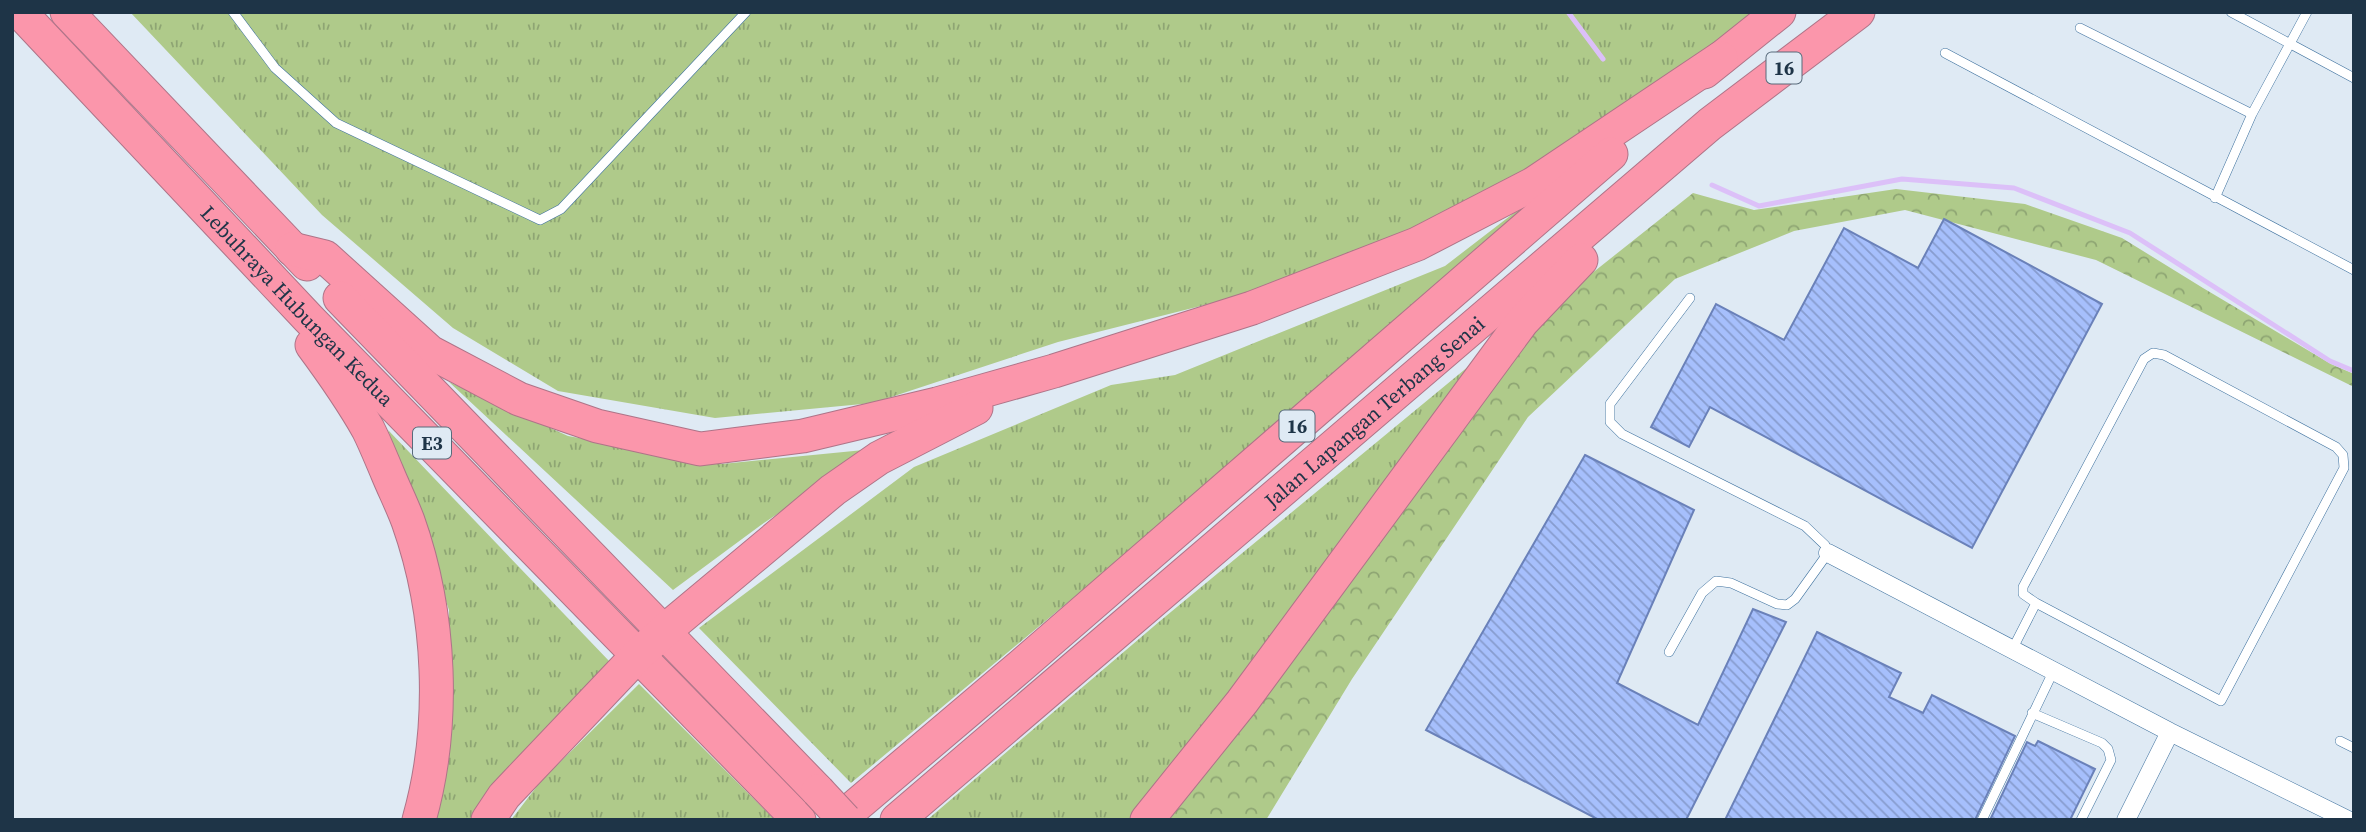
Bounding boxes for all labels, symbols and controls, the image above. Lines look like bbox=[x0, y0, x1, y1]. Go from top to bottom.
road number: 16 bbox=[1766, 52, 1802, 83]
street label: Lebuhraya Hubungan Kedua bbox=[195, 199, 401, 413]
street label: Jalan Lapangan Terbang Senai bbox=[1257, 309, 1491, 515]
road number: 16 bbox=[1280, 410, 1314, 442]
road number: E3 bbox=[413, 428, 451, 458]

